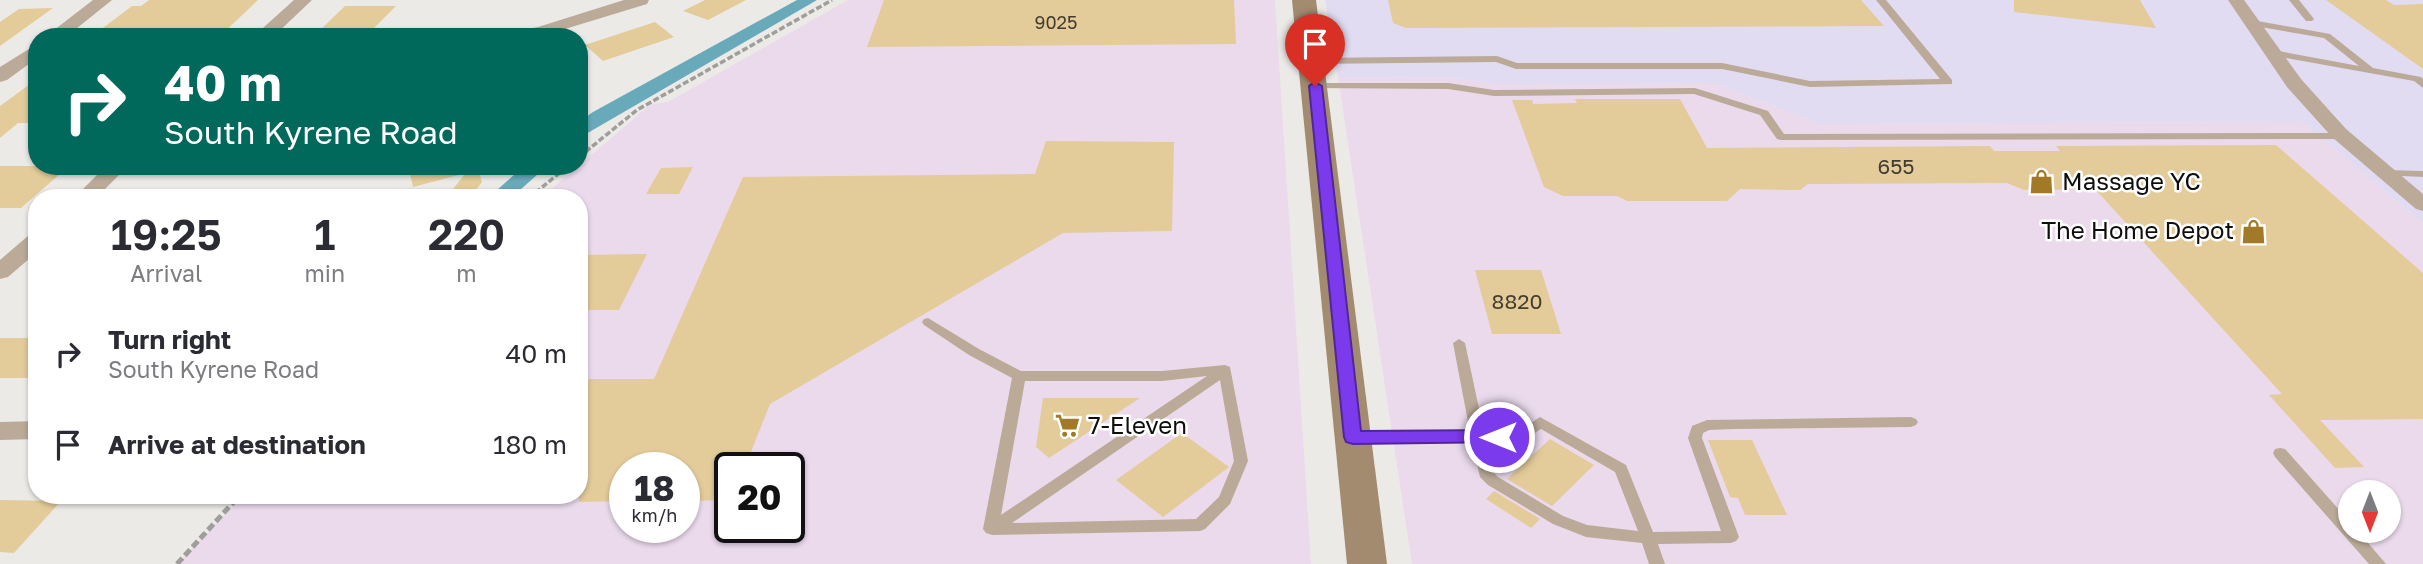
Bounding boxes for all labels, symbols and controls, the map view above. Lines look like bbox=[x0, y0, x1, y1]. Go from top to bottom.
house number: 9025 bbox=[1035, 11, 1077, 33]
pin bbox=[1285, 14, 1345, 86]
icon: arrive bbox=[1296, 25, 1334, 63]
text: 40 m bbox=[164, 53, 282, 112]
icon: right bbox=[49, 56, 140, 147]
text: South Kyrene Road bbox=[164, 113, 458, 151]
house number: 655 bbox=[1877, 153, 1915, 179]
place label: Massage YC bbox=[2062, 166, 2201, 195]
shop icon: Massage YC bbox=[2028, 168, 2056, 196]
text: 19:25 bbox=[111, 209, 222, 259]
text: 1 bbox=[314, 209, 335, 259]
text: 220 bbox=[428, 209, 505, 259]
place label: The Home Depot bbox=[2041, 215, 2234, 244]
shop icon: The Home Depot bbox=[2240, 217, 2268, 245]
text: Arrival bbox=[130, 259, 202, 287]
text: min bbox=[304, 259, 345, 287]
text: m bbox=[456, 259, 477, 287]
house number: 8820 bbox=[1492, 288, 1542, 314]
text: Turn right bbox=[108, 324, 231, 355]
icon: right bbox=[49, 335, 87, 373]
text: 40 m bbox=[506, 338, 567, 369]
text: South Kyrene Road bbox=[108, 355, 319, 383]
position arrow bbox=[1462, 400, 1536, 474]
place label: 7-Eleven bbox=[1088, 410, 1187, 439]
supermarket icon: 7-Eleven bbox=[1054, 412, 1082, 440]
icon: arrive bbox=[49, 426, 87, 464]
text: Arrive at destination bbox=[108, 429, 366, 460]
text: 180 m bbox=[493, 429, 567, 460]
speed limit sign: 20 bbox=[714, 452, 805, 543]
text: 18 bbox=[634, 467, 675, 509]
north arrow bbox=[2338, 480, 2401, 542]
map controls bbox=[2338, 480, 2401, 543]
text: km/h bbox=[632, 504, 677, 526]

